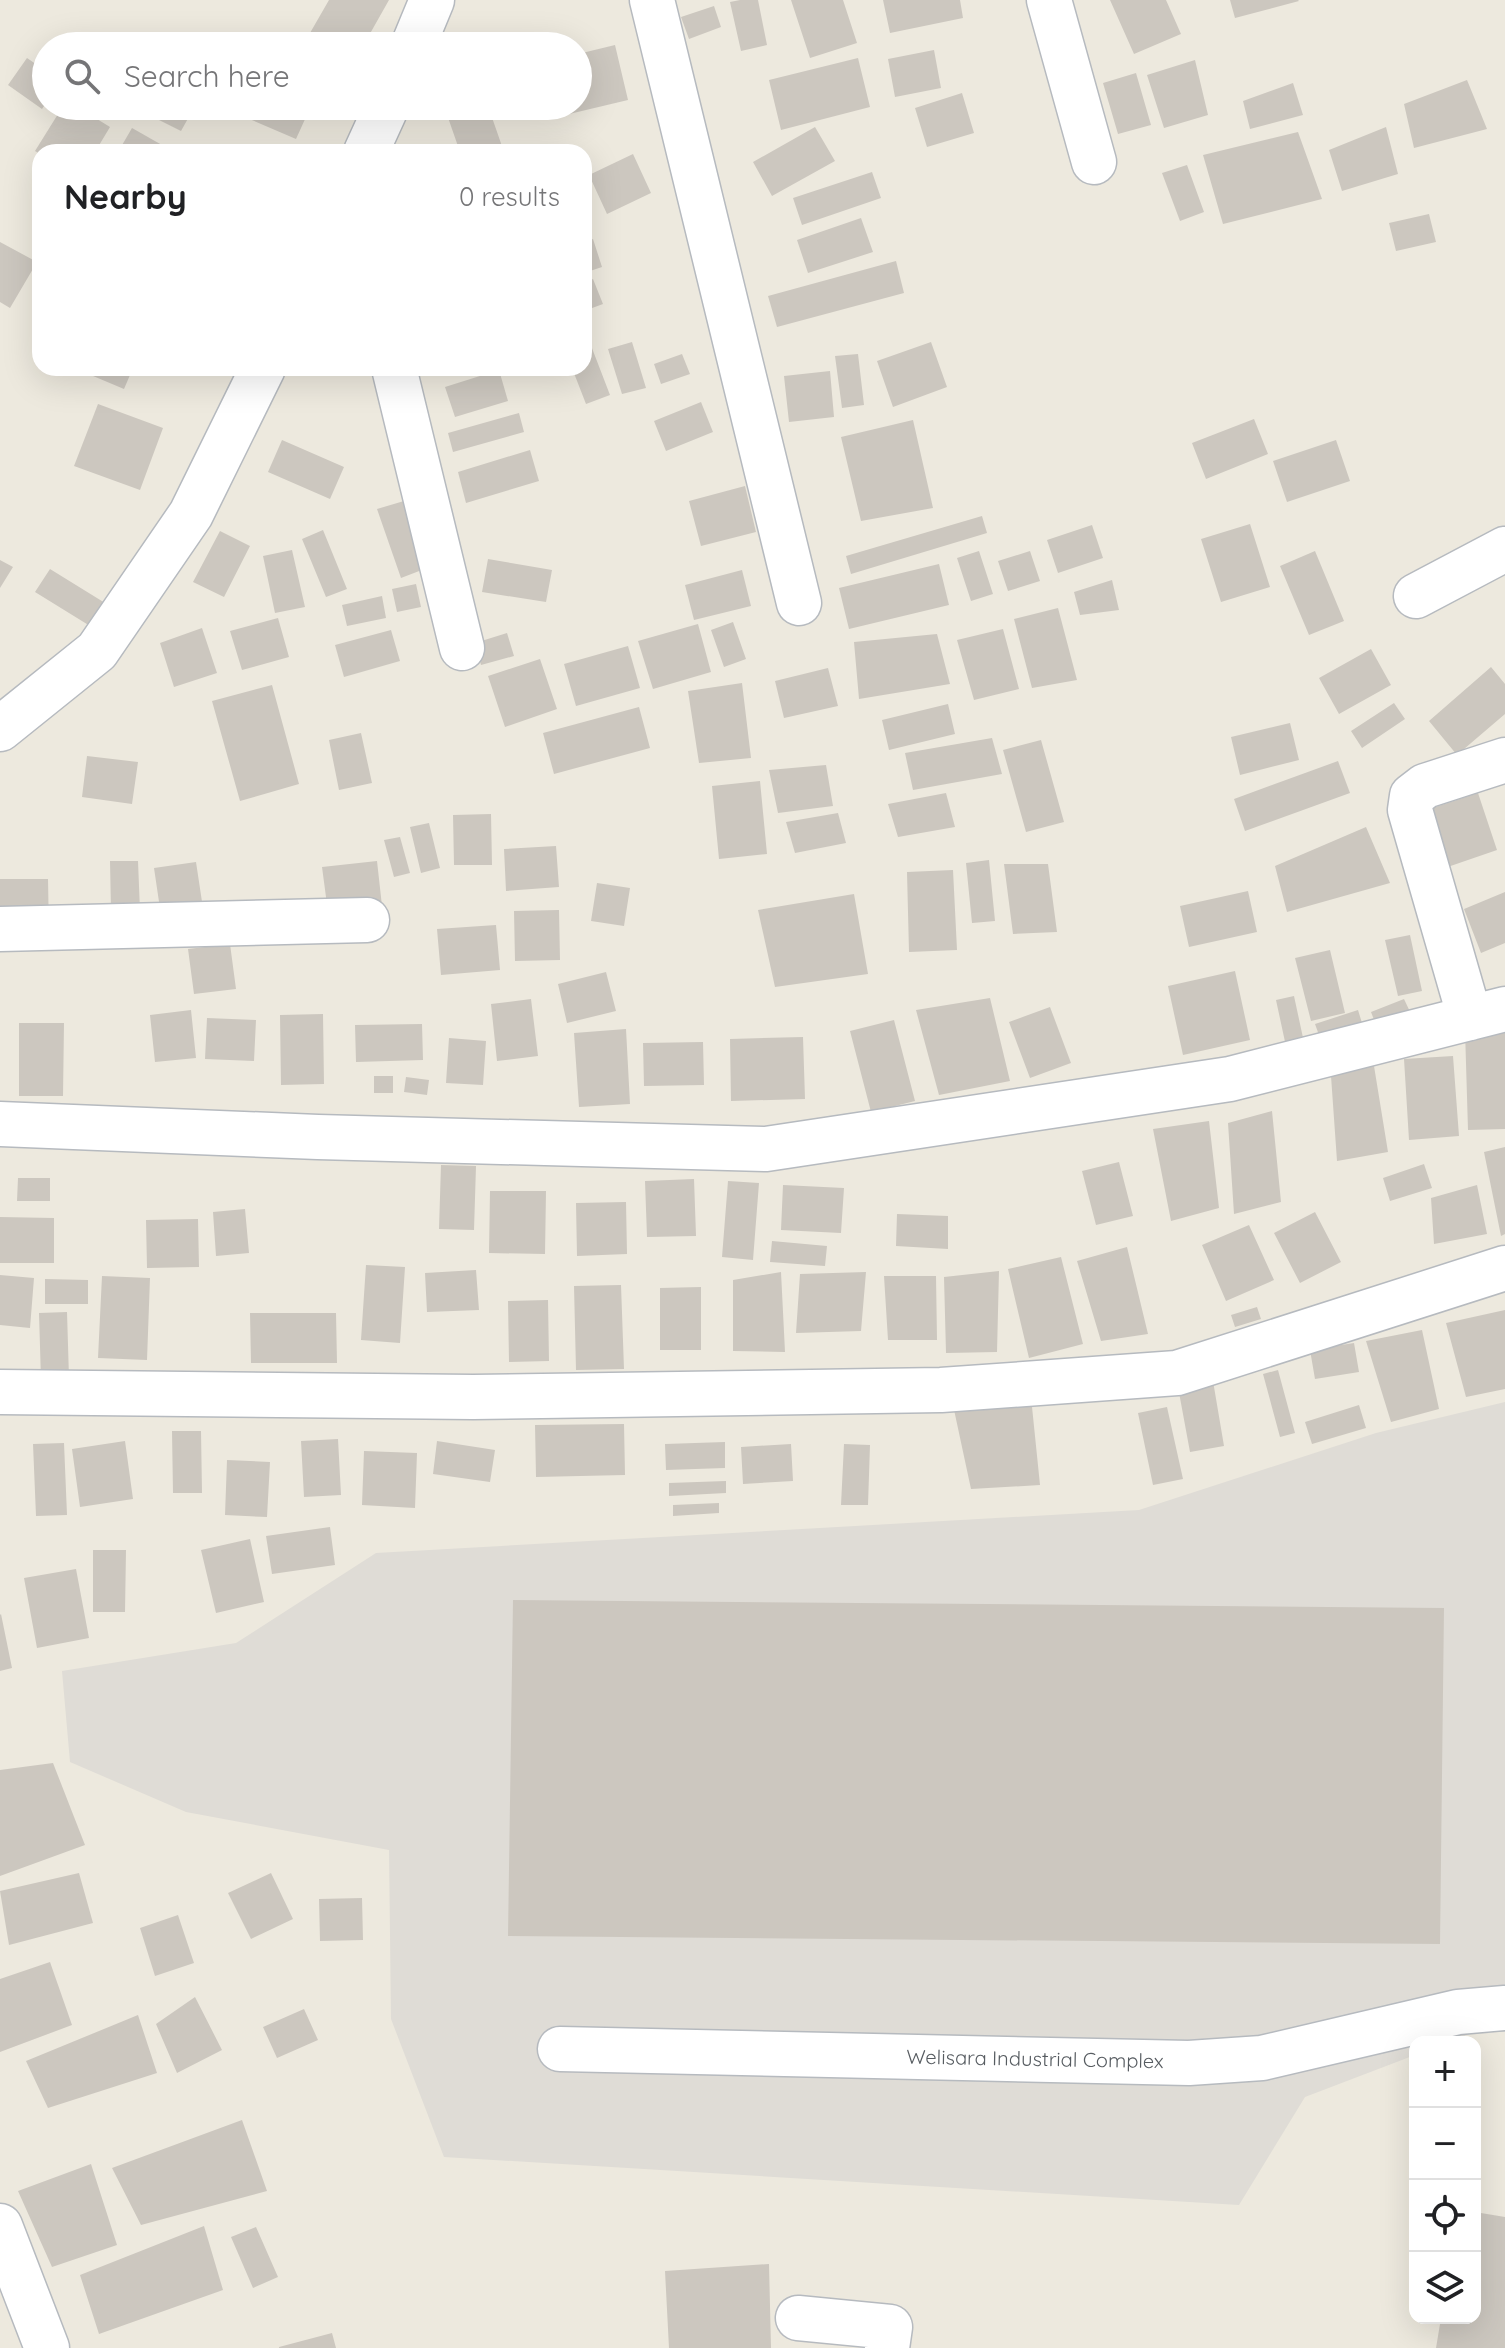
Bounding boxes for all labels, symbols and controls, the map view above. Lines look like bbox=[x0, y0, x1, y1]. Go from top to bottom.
search box bbox=[32, 32, 592, 120]
icon: search bbox=[60, 54, 104, 98]
text: Search here bbox=[124, 57, 290, 95]
text: Nearby bbox=[64, 175, 187, 218]
text: 0 results bbox=[459, 180, 560, 213]
map controls bbox=[1409, 2036, 1481, 2324]
button: + bbox=[1409, 2036, 1481, 2108]
street label: Welisara Industrial Complex bbox=[906, 2044, 1164, 2073]
button: − bbox=[1409, 2108, 1481, 2180]
button: locate bbox=[1409, 2180, 1481, 2252]
button: layers bbox=[1409, 2252, 1481, 2324]

